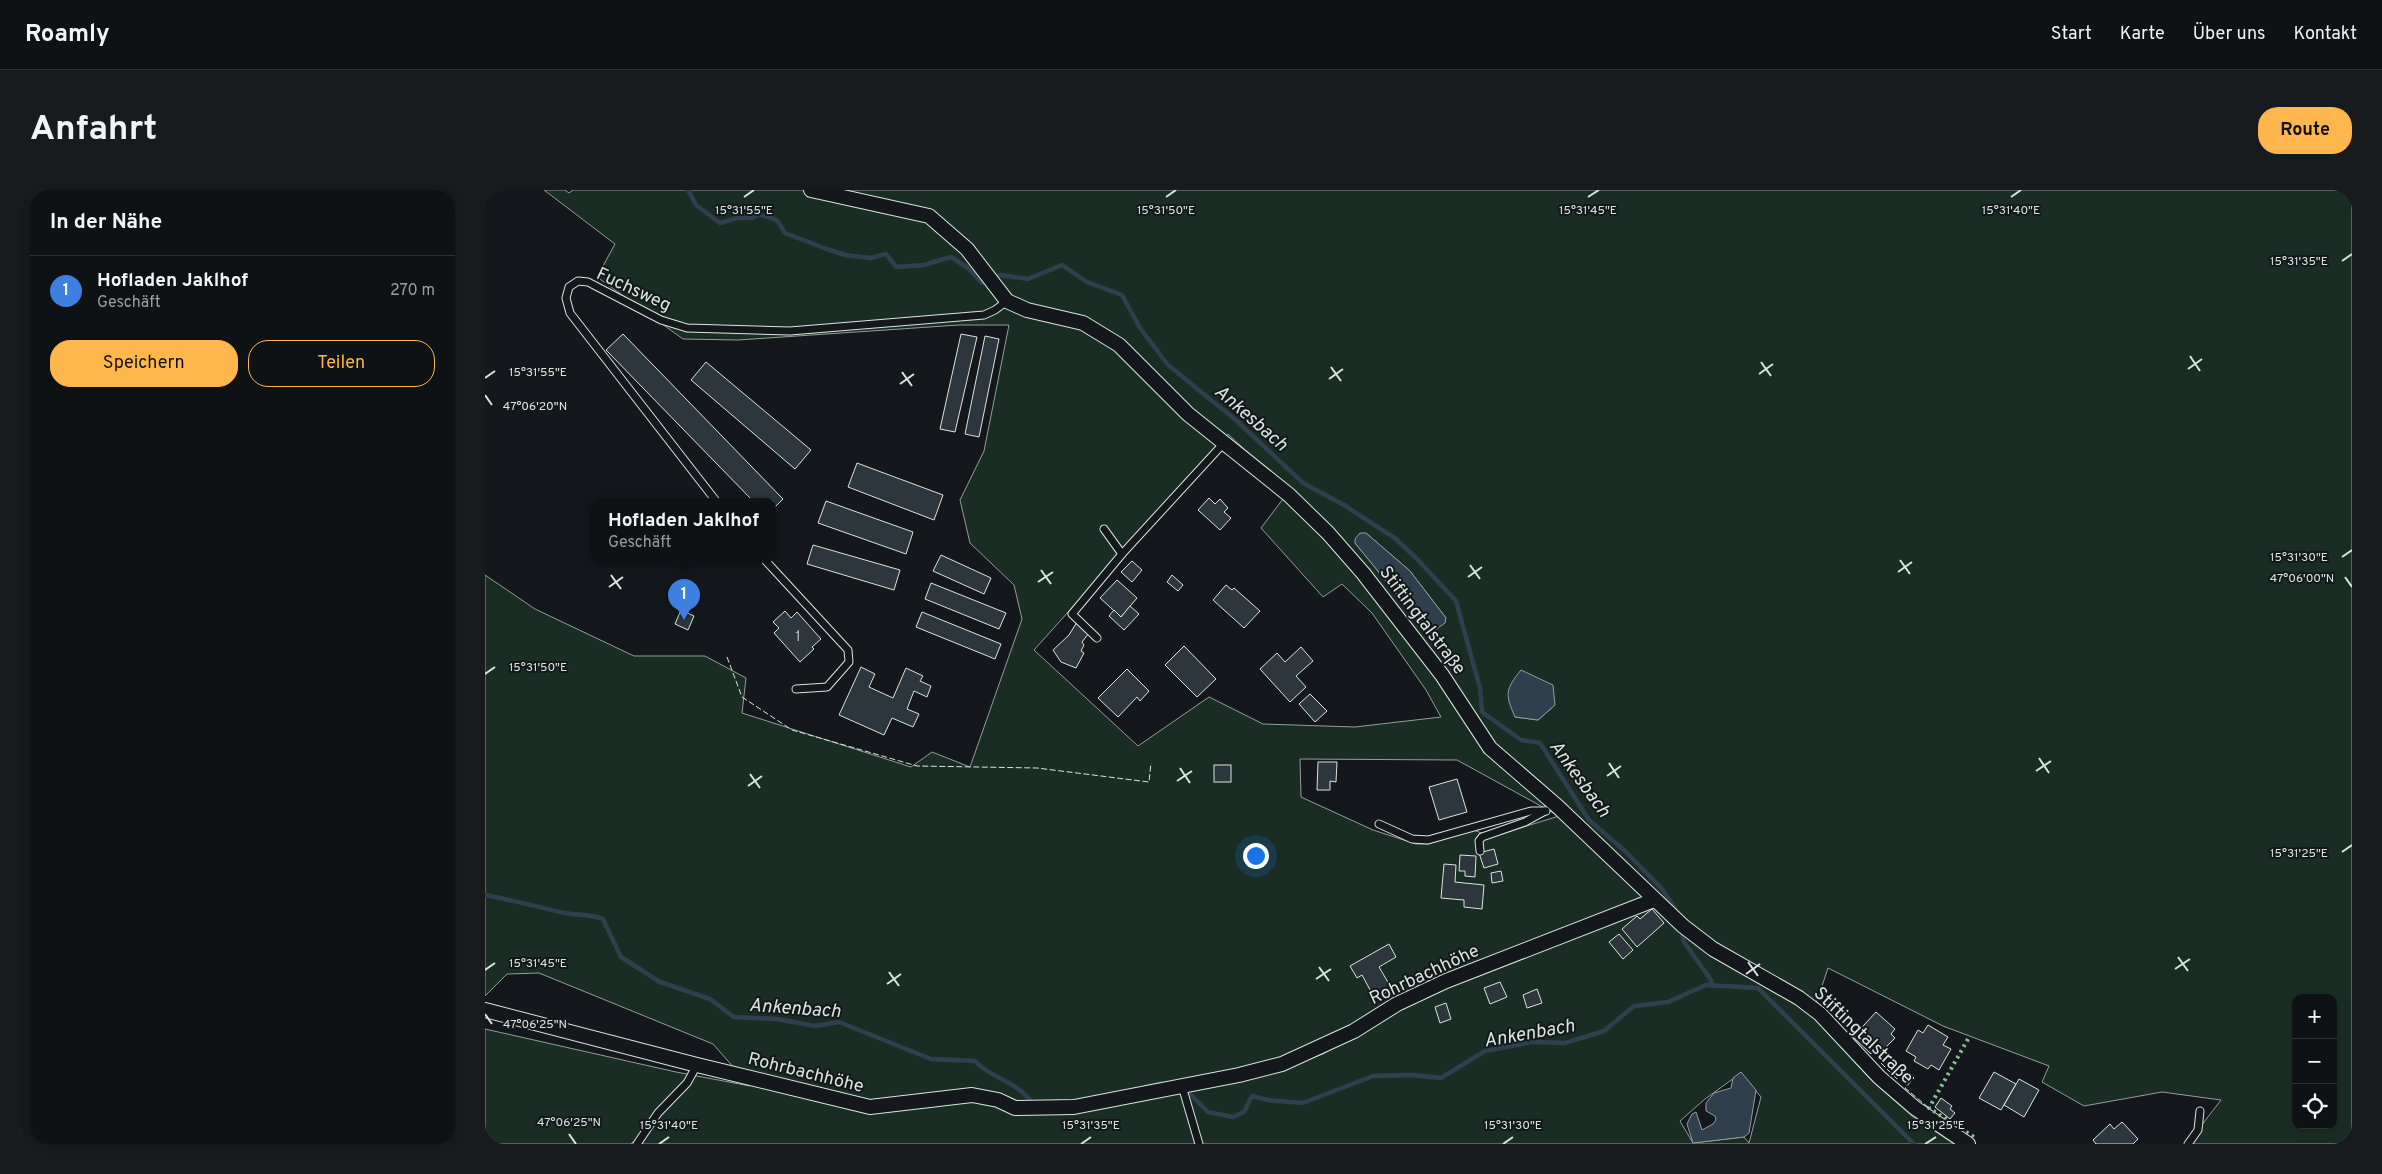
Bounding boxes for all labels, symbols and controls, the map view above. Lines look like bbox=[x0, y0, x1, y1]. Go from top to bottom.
text: Roamly bbox=[25, 20, 110, 50]
text: Start bbox=[2051, 23, 2092, 46]
text: Karte bbox=[2120, 23, 2165, 46]
text: Über uns bbox=[2193, 23, 2265, 46]
text: Kontakt bbox=[2293, 23, 2357, 46]
button: Route bbox=[2258, 107, 2352, 154]
text: Anfahrt bbox=[30, 108, 157, 152]
text: 15°31'55"E bbox=[715, 203, 773, 219]
text: 15°31'50"E bbox=[1137, 203, 1195, 219]
text: 15°31'45"E bbox=[1559, 203, 1617, 219]
text: 15°31'40"E bbox=[1982, 203, 2040, 219]
text: In der Nähe bbox=[50, 209, 162, 236]
text: 15°31'35"E bbox=[2270, 254, 2328, 270]
street label: Fuchsweg bbox=[592, 263, 674, 318]
text: Hofladen Jaklhof bbox=[97, 269, 248, 293]
text: 1 bbox=[63, 281, 69, 301]
text: 270 m bbox=[390, 281, 435, 301]
text: Geschäft bbox=[97, 293, 161, 313]
button: Speichern bbox=[50, 340, 238, 387]
button: Teilen bbox=[248, 340, 435, 387]
text: 15°31'55"E bbox=[509, 365, 567, 381]
water label: Ankesbach bbox=[1209, 380, 1293, 457]
text: 47°06'20"N bbox=[503, 399, 567, 415]
popup bbox=[591, 498, 776, 563]
text: Hofladen Jaklhof bbox=[608, 509, 759, 533]
text: Geschäft bbox=[608, 533, 672, 553]
text: 15°31'30"E bbox=[2270, 550, 2328, 566]
street label: Stiftingtalstraße bbox=[1373, 562, 1470, 680]
text: 47°06'00"N bbox=[2270, 571, 2334, 587]
pin: 1 bbox=[668, 579, 700, 620]
house number: 1 bbox=[795, 628, 801, 647]
text: 15°31'50"E bbox=[509, 660, 567, 676]
water label: Ankesbach bbox=[1543, 736, 1616, 823]
your location bbox=[1243, 843, 1269, 869]
text: 15°31'25"E bbox=[2270, 846, 2328, 862]
street label: Rohrbachhöhe bbox=[1366, 940, 1483, 1011]
text: 15°31'45"E bbox=[509, 956, 567, 972]
street label: Stiftingtalstraße bbox=[1808, 983, 1918, 1090]
water label: Ankenbach bbox=[748, 994, 842, 1024]
map controls bbox=[2292, 994, 2337, 1129]
button: + bbox=[2292, 994, 2337, 1039]
water label: Ankenbach bbox=[1482, 1014, 1577, 1054]
text: 47°06'25"N bbox=[503, 1017, 567, 1033]
button: − bbox=[2292, 1039, 2337, 1084]
street label: Rohrbachhöhe bbox=[745, 1048, 866, 1099]
button: locate bbox=[2292, 1084, 2337, 1129]
text: 47°06'25"N bbox=[537, 1115, 601, 1131]
text: 15°31'40"E bbox=[640, 1118, 698, 1134]
text: 15°31'35"E bbox=[1062, 1118, 1120, 1134]
text: 15°31'30"E bbox=[1484, 1118, 1542, 1134]
text: 15°31'25"E bbox=[1907, 1118, 1965, 1134]

